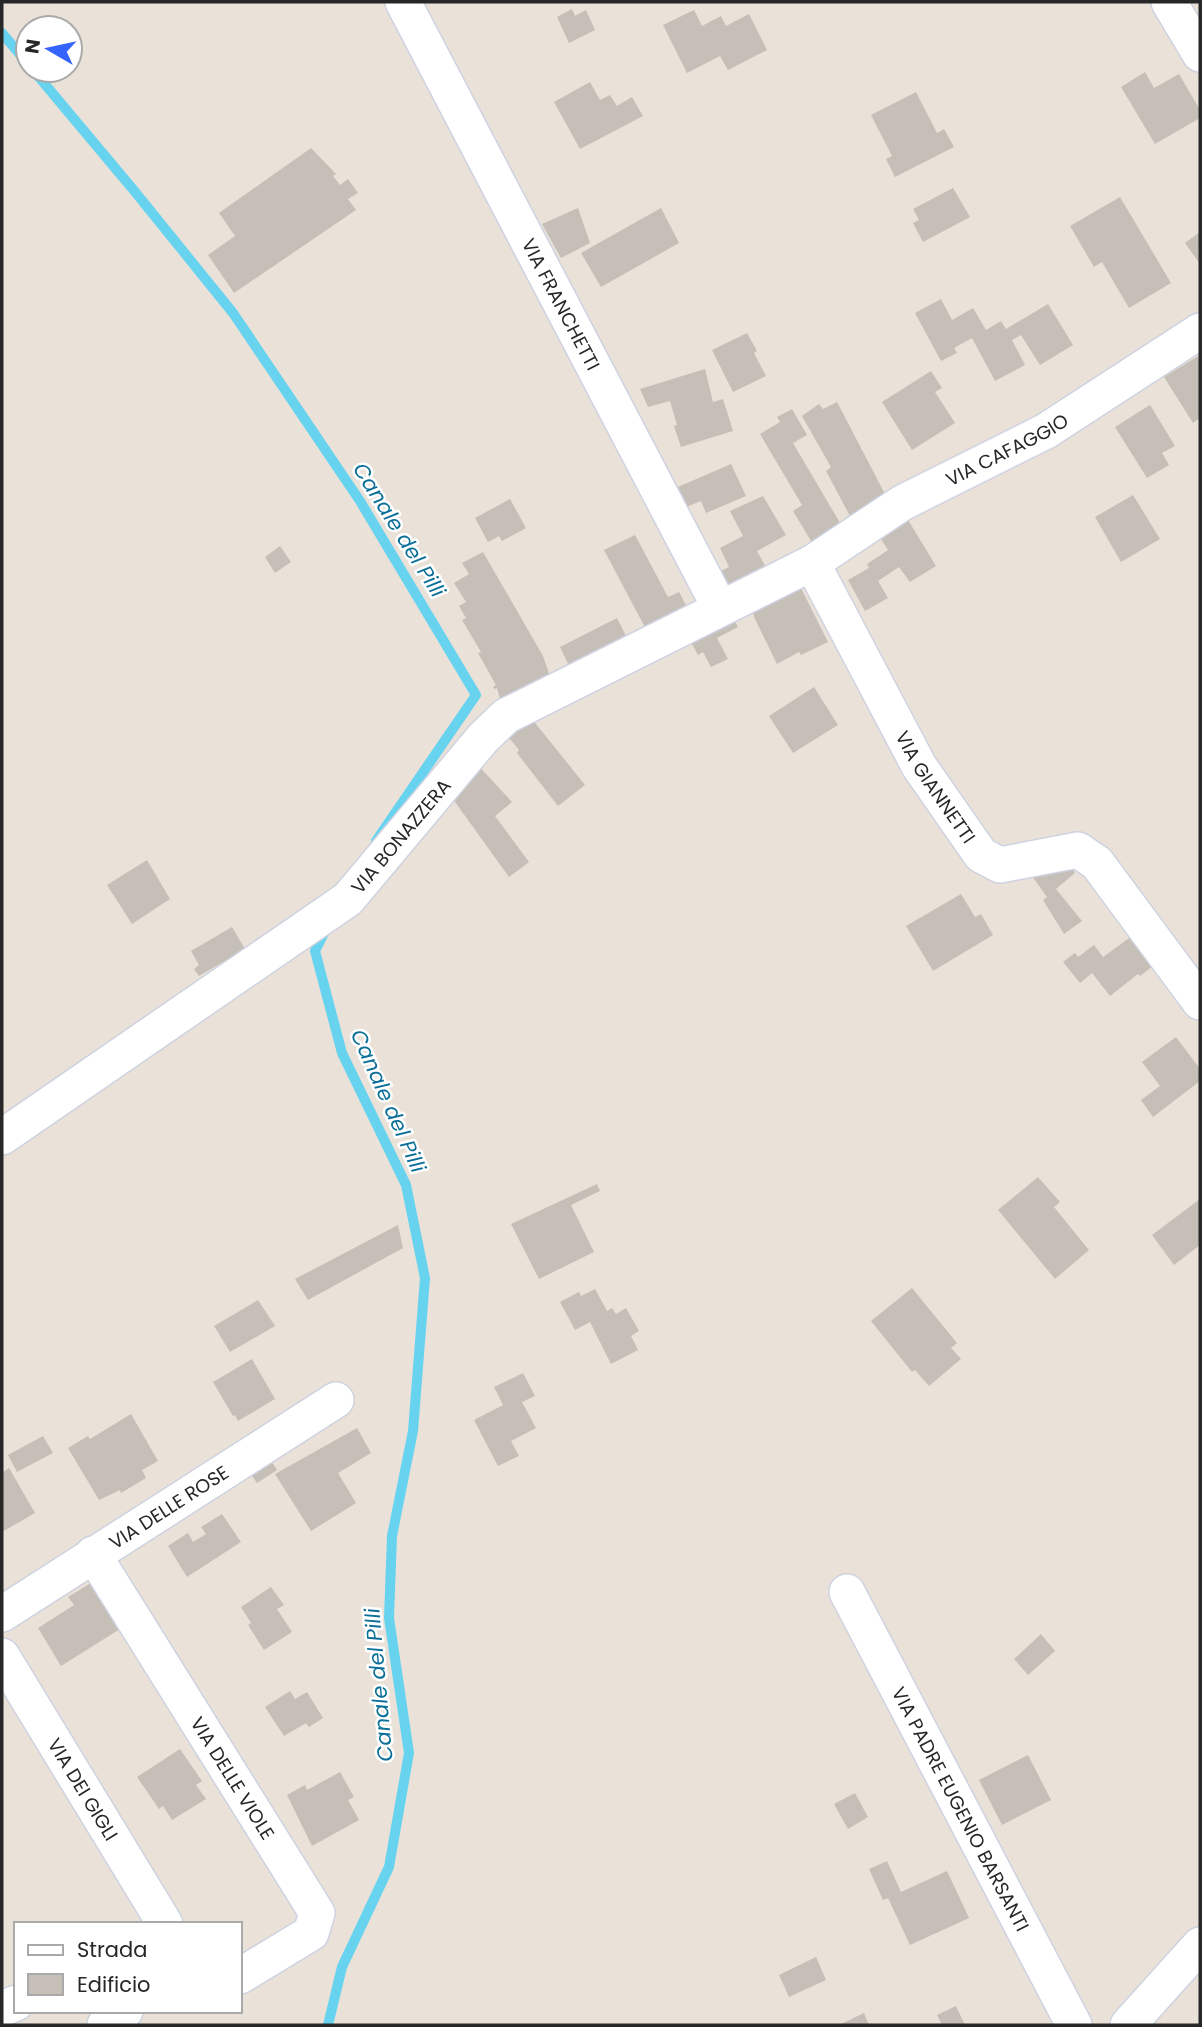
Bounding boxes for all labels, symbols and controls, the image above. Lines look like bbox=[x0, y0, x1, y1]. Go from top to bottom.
north arrow bbox=[14, 14, 84, 84]
text: N bbox=[18, 37, 47, 56]
street label: VIA FRANCHETTI bbox=[515, 234, 606, 375]
street label: VIA CAFAGGIO bbox=[941, 407, 1074, 493]
water label: Canale del Pilli bbox=[346, 457, 453, 603]
street label: VIA GIANNETTI bbox=[889, 726, 982, 849]
street label: VIA BONAZZERA bbox=[345, 773, 457, 900]
water label: Canale del Pilli bbox=[344, 1025, 433, 1178]
street label: VIA DELLE ROSE bbox=[104, 1459, 234, 1556]
water label: Canale del Pilli bbox=[357, 1606, 400, 1763]
street label: VIA PADRE EUGENIO BARSANTI bbox=[885, 1682, 1036, 1936]
street label: VIA DELLE VIOLE bbox=[184, 1712, 281, 1845]
street label: VIA DEI GIGLI bbox=[41, 1733, 124, 1846]
legend bbox=[14, 1922, 242, 2013]
text: Strada bbox=[77, 1935, 147, 1964]
text: Edificio bbox=[77, 1970, 151, 1999]

